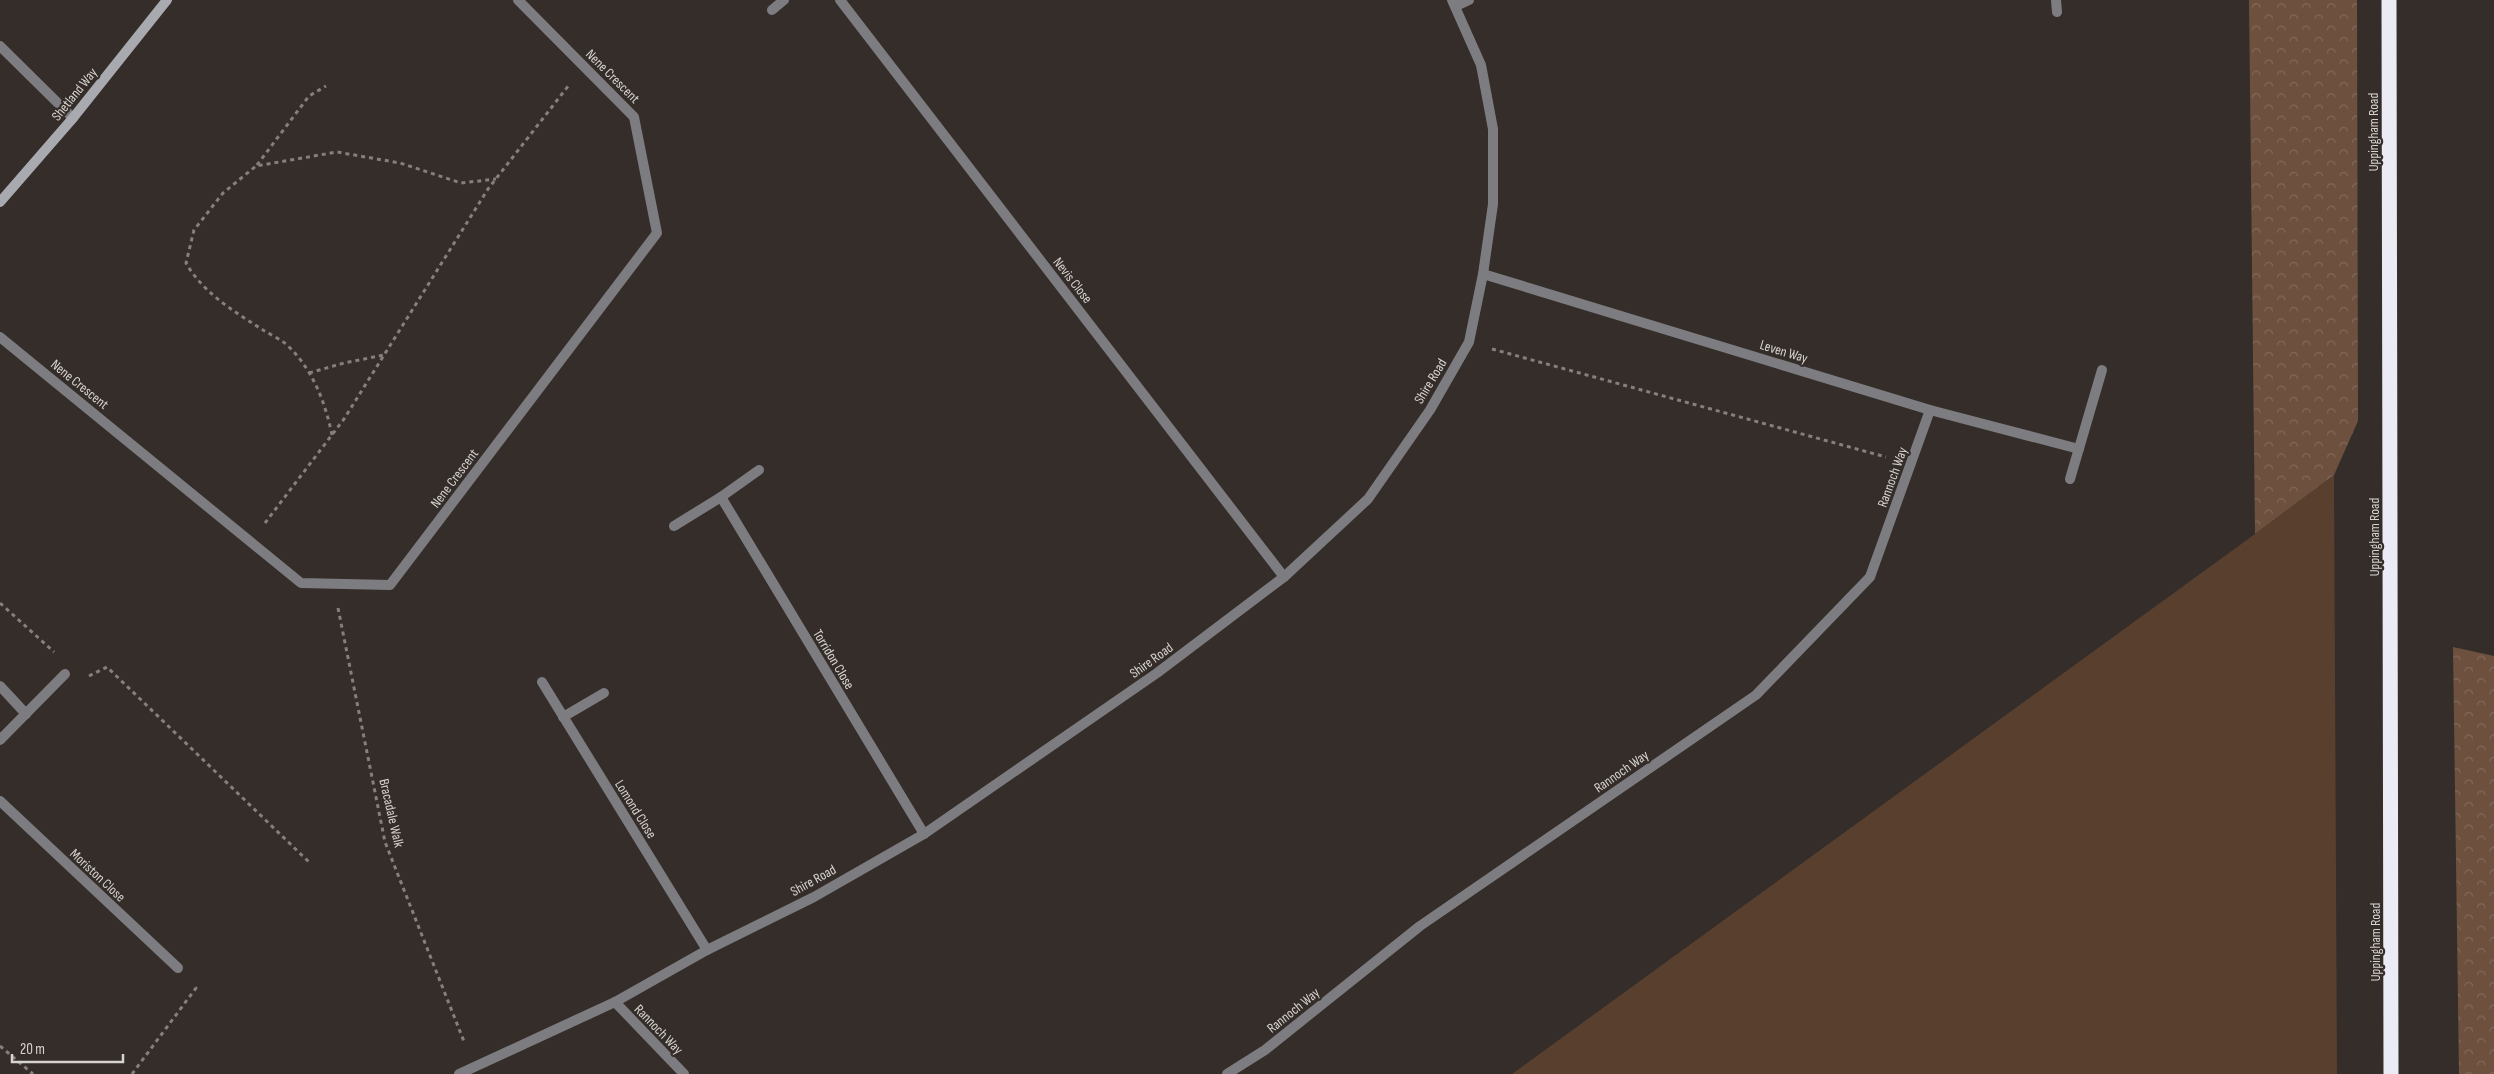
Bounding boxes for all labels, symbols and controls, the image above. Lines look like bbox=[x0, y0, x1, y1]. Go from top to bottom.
street label: Nene Crescent bbox=[582, 46, 643, 107]
street label: Shetland Way bbox=[48, 64, 101, 124]
street label: Uppingham Road bbox=[2365, 93, 2382, 171]
street label: Nevis Close bbox=[1049, 254, 1096, 307]
street label: Leven Way bbox=[1758, 336, 1810, 367]
street label: Nene Crescent bbox=[47, 356, 112, 413]
street label: Shire Road bbox=[1410, 356, 1451, 407]
street label: Rannoch Way bbox=[1874, 444, 1911, 510]
street label: Nene Crescent bbox=[427, 446, 482, 511]
street label: Uppingham Road bbox=[2366, 498, 2383, 576]
street label: Torridon Close bbox=[809, 626, 858, 692]
street label: Shire Road bbox=[1126, 639, 1176, 682]
street label: Rannoch Way bbox=[1591, 746, 1652, 796]
street label: Bracadale Walk bbox=[375, 777, 408, 850]
street label: Lomond Close bbox=[611, 777, 660, 842]
street label: Moriston Close bbox=[66, 845, 129, 905]
street label: Shire Road bbox=[787, 861, 839, 900]
street label: Uppingham Road bbox=[2367, 903, 2384, 981]
street label: Rannoch Way bbox=[1264, 984, 1323, 1037]
street label: Rannoch Way bbox=[631, 1001, 687, 1058]
scale bar bbox=[12, 1032, 124, 1064]
text: 20 m bbox=[20, 1040, 45, 1059]

